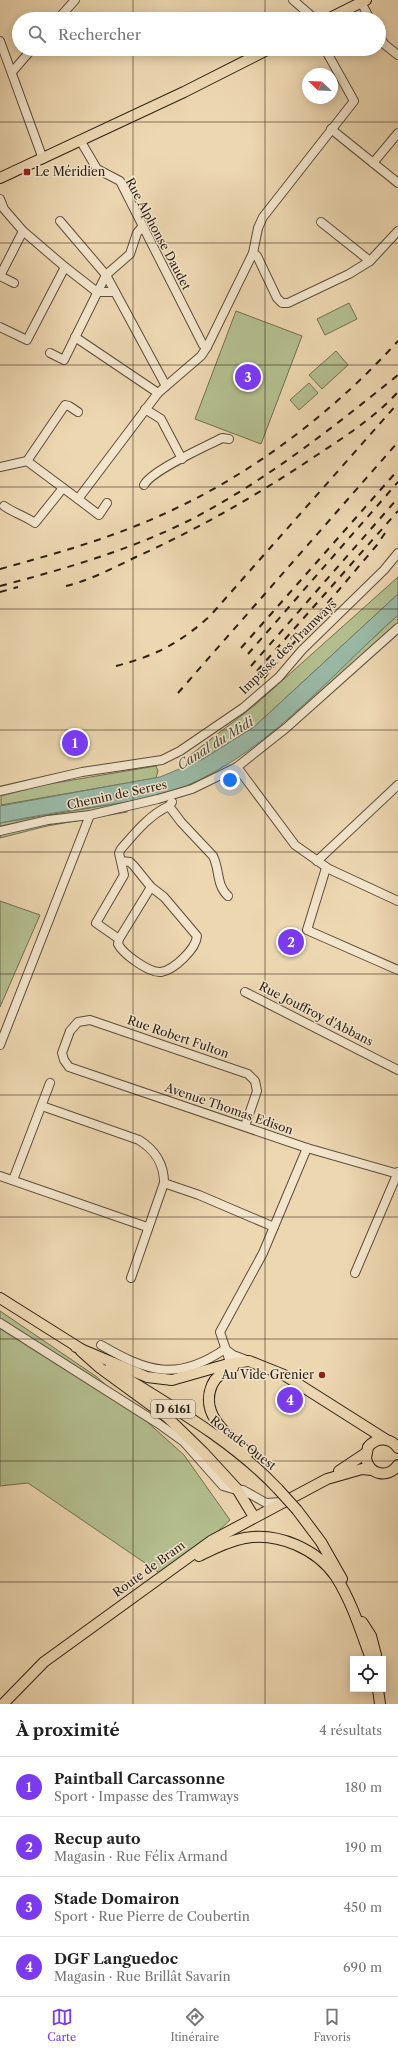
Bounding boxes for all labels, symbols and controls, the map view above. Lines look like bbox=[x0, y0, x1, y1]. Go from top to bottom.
search box bbox=[12, 12, 386, 56]
icon: search bbox=[26, 23, 48, 45]
text: Rechercher bbox=[58, 25, 141, 44]
north arrow bbox=[302, 68, 338, 104]
place label: Le Méridien bbox=[35, 164, 106, 179]
marker: Le Méridien bbox=[22, 167, 32, 177]
street label: Rue Alphonse Daudet bbox=[123, 175, 195, 293]
pin: 3 bbox=[235, 362, 261, 392]
street label: Impasse des Tramways bbox=[236, 596, 340, 697]
water label: Canal du Midi bbox=[174, 713, 257, 773]
pin: 1 bbox=[62, 728, 88, 758]
your location bbox=[220, 770, 240, 790]
street label: Chemin de Serres bbox=[65, 777, 168, 812]
pin: 2 bbox=[278, 927, 304, 957]
street label: Rue Jouffroy d'Abbans bbox=[257, 978, 376, 1049]
street label: Rue Robert Fulton bbox=[125, 1012, 231, 1061]
street label: Avenue Thomas Edison bbox=[162, 1079, 296, 1138]
place label: Au Vide Grenier bbox=[220, 1367, 314, 1382]
marker: Au Vide Grenier bbox=[317, 1370, 327, 1380]
pin: 4 bbox=[277, 1385, 303, 1415]
road number: D 6161 bbox=[151, 1400, 195, 1418]
street label: Rocade Ouest bbox=[207, 1412, 280, 1473]
street label: Route de Bram bbox=[110, 1537, 188, 1600]
map controls bbox=[350, 1656, 386, 1692]
button: locate bbox=[350, 1656, 386, 1692]
text: À proximité bbox=[16, 1720, 120, 1740]
text: 4 résultats bbox=[319, 1722, 382, 1738]
text: Paintball Carcassonne bbox=[54, 1769, 225, 1788]
text: 1 bbox=[26, 1779, 32, 1795]
text: 180 m bbox=[345, 1779, 382, 1795]
text: Sport · Impasse des Tramways bbox=[54, 1788, 239, 1804]
text: Recup auto bbox=[54, 1829, 141, 1848]
text: 2 bbox=[25, 1839, 33, 1855]
text: 190 m bbox=[345, 1839, 382, 1855]
text: Magasin · Rue Félix Armand bbox=[54, 1848, 228, 1864]
text: Stade Domairon bbox=[54, 1889, 180, 1908]
text: 3 bbox=[25, 1899, 33, 1915]
text: 450 m bbox=[344, 1899, 382, 1915]
text: Sport · Rue Pierre de Coubertin bbox=[54, 1908, 250, 1924]
text: DGF Languedoc bbox=[54, 1949, 178, 1968]
text: 4 bbox=[25, 1959, 33, 1975]
text: 690 m bbox=[343, 1959, 382, 1975]
text: Magasin · Rue Brillât Savarin bbox=[54, 1968, 231, 1984]
tab: Carte bbox=[47, 2006, 76, 2044]
tab: Itinéraire bbox=[170, 2006, 219, 2044]
tab: Favoris bbox=[313, 2006, 351, 2044]

